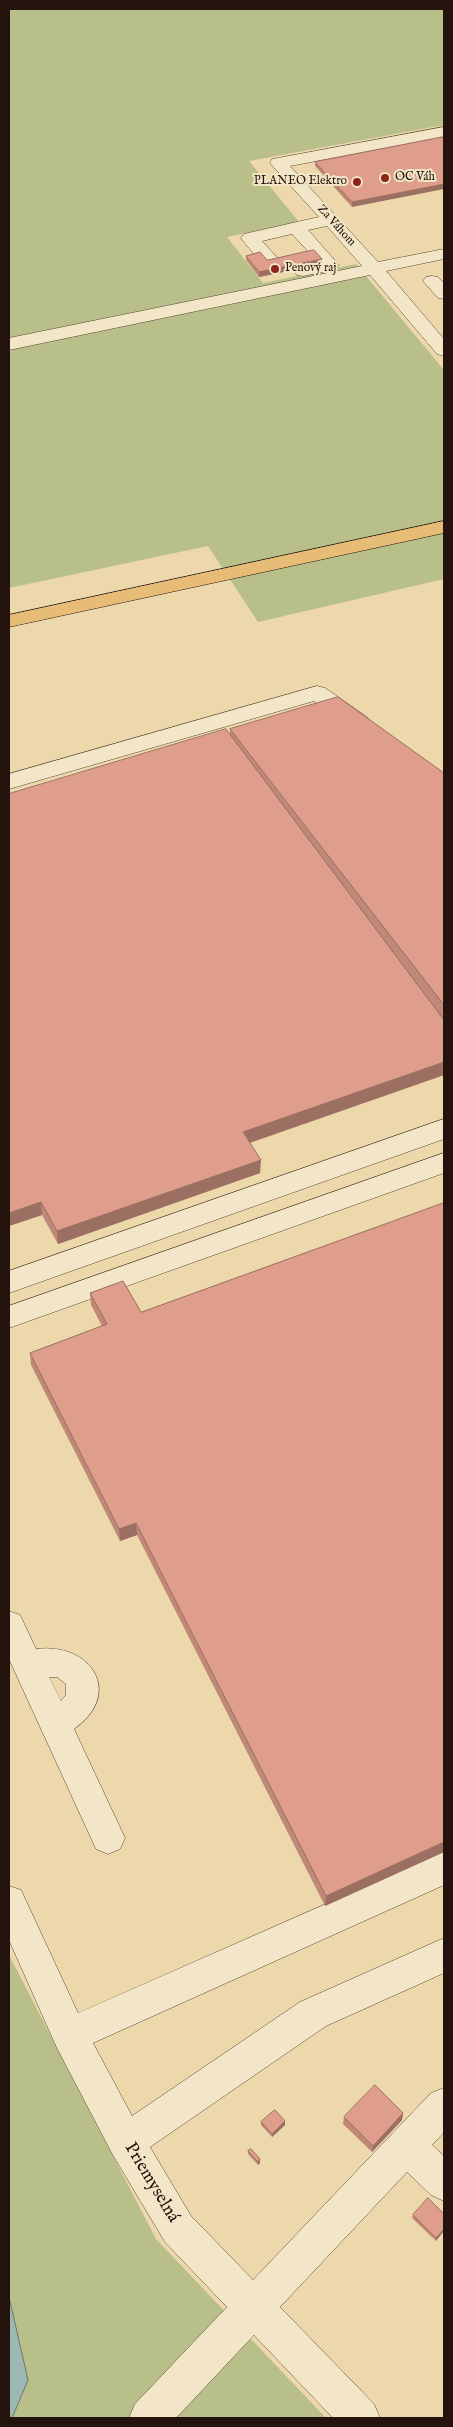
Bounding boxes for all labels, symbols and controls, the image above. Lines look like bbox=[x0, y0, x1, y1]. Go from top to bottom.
place label: OC Váh bbox=[395, 171, 435, 185]
marker: OC Váh bbox=[379, 172, 391, 184]
place label: PLANEO Elektro bbox=[254, 175, 347, 189]
marker: PLANEO Elektro bbox=[351, 176, 363, 188]
street label: Za Váhom bbox=[314, 202, 358, 250]
place label: Penový raj bbox=[285, 262, 336, 276]
marker: Penový raj bbox=[269, 263, 281, 275]
street label: Priemyselná bbox=[119, 2139, 183, 2227]

